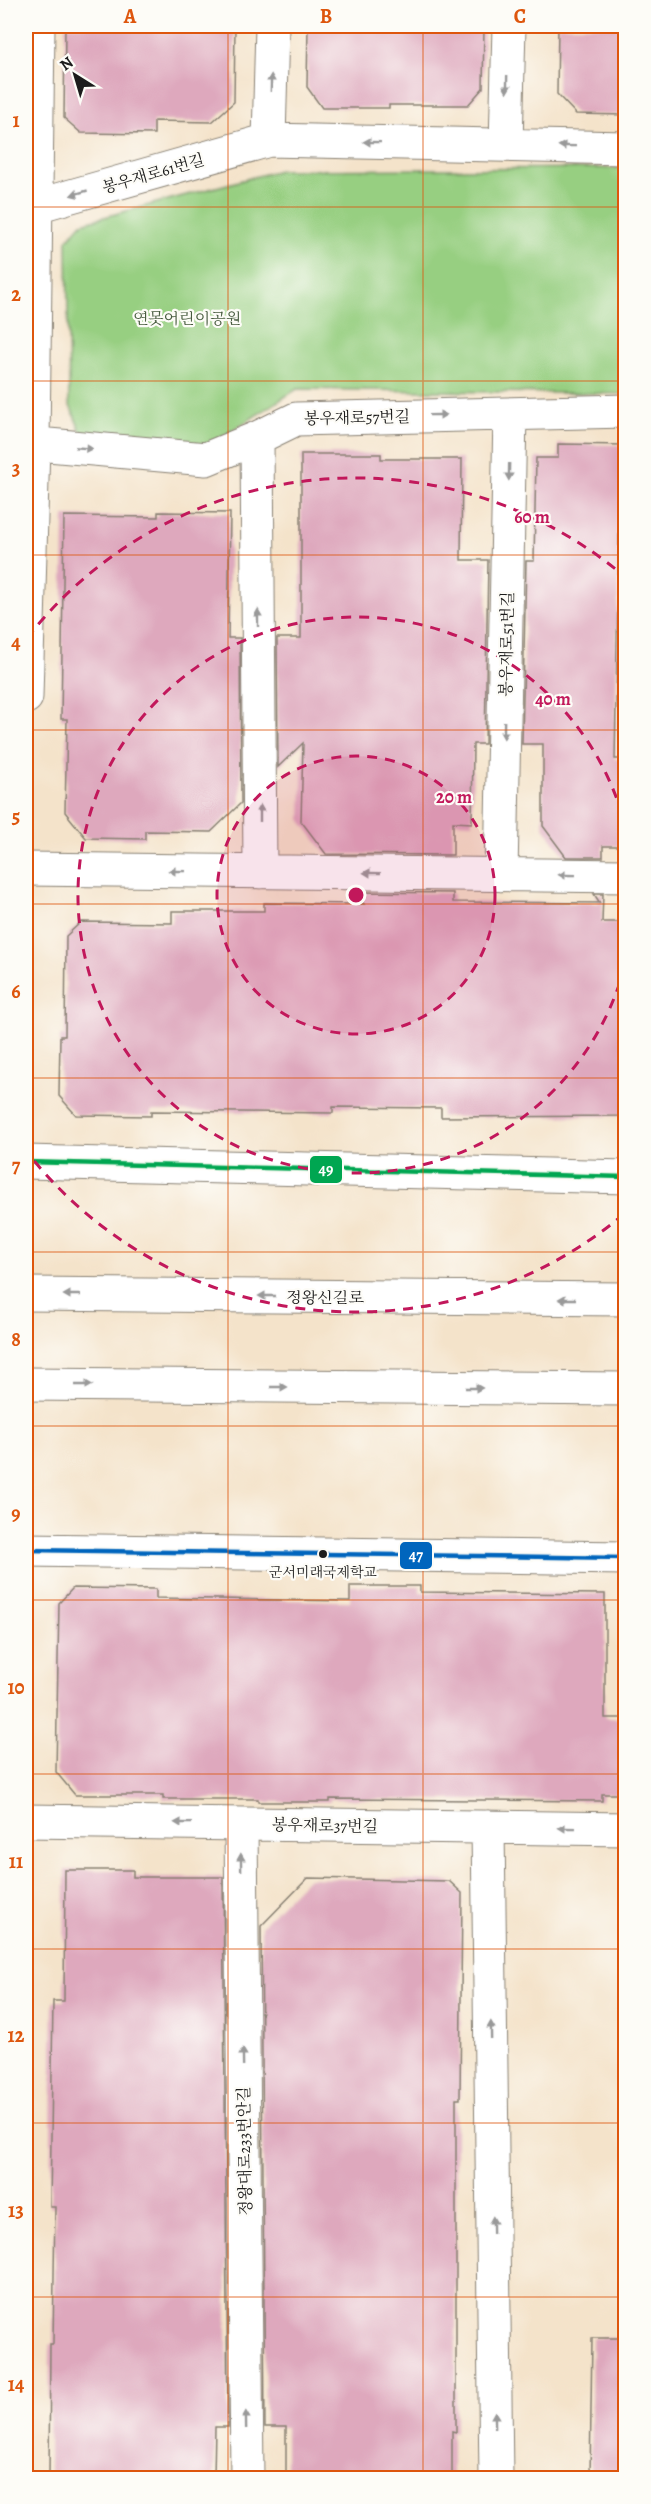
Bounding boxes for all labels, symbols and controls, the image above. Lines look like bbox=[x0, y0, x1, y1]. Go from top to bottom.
text: A bbox=[123, 3, 137, 30]
text: B bbox=[320, 3, 332, 30]
text: C bbox=[514, 3, 526, 30]
north arrow bbox=[45, 45, 105, 105]
text: N bbox=[55, 51, 78, 76]
one-way arrow bbox=[266, 73, 276, 92]
one-way arrow bbox=[503, 74, 512, 93]
text: 1 bbox=[12, 107, 20, 134]
one-way arrow bbox=[363, 138, 382, 147]
one-way arrow bbox=[558, 142, 577, 151]
street label: 봉우재로61번길 bbox=[99, 149, 207, 199]
one-way arrow bbox=[70, 189, 88, 198]
text: 2 bbox=[11, 281, 21, 308]
park label: 연못어린이공원 bbox=[133, 308, 241, 330]
street label: 봉우재로57번길 bbox=[304, 406, 410, 430]
one-way arrow bbox=[428, 411, 447, 420]
one-way arrow bbox=[74, 443, 93, 453]
text: 3 bbox=[12, 455, 20, 482]
one-way arrow bbox=[504, 463, 514, 482]
text: 60 m bbox=[514, 505, 550, 529]
street label: 봉우재로51번길 bbox=[495, 591, 519, 697]
one-way arrow bbox=[253, 609, 263, 628]
text: 4 bbox=[11, 629, 21, 656]
text: 40 m bbox=[535, 687, 571, 711]
one-way arrow bbox=[499, 721, 509, 740]
text: 20 m bbox=[436, 785, 472, 809]
text: 5 bbox=[12, 803, 20, 830]
one-way arrow bbox=[255, 804, 265, 823]
one-way arrow bbox=[168, 866, 187, 876]
one-way arrow bbox=[363, 868, 382, 878]
one-way arrow bbox=[558, 870, 577, 880]
centre of rings bbox=[346, 885, 366, 905]
text: 6 bbox=[11, 978, 21, 1005]
text: 7 bbox=[12, 1152, 21, 1179]
line badge: 49 bbox=[309, 1155, 343, 1184]
text: 49 bbox=[319, 1159, 333, 1181]
street label: 정왕신길로 bbox=[286, 1287, 364, 1309]
one-way arrow bbox=[63, 1290, 82, 1300]
one-way arrow bbox=[258, 1291, 277, 1301]
one-way arrow bbox=[558, 1294, 577, 1304]
text: 8 bbox=[11, 1326, 21, 1353]
one-way arrow bbox=[74, 1380, 93, 1390]
one-way arrow bbox=[269, 1382, 288, 1391]
one-way arrow bbox=[464, 1383, 483, 1393]
text: 9 bbox=[11, 1500, 21, 1527]
line badge: 47 bbox=[399, 1541, 433, 1570]
text: 47 bbox=[409, 1545, 423, 1567]
marker: 군서미래국제학교 bbox=[317, 1548, 329, 1560]
place label: 군서미래국제학교 bbox=[269, 1563, 378, 1582]
text: 10 bbox=[7, 1674, 25, 1701]
street label: 봉우재로37번길 bbox=[272, 1814, 378, 1838]
one-way arrow bbox=[174, 1818, 193, 1828]
one-way arrow bbox=[558, 1823, 577, 1833]
text: 11 bbox=[9, 1848, 23, 1875]
one-way arrow bbox=[236, 1853, 246, 1872]
one-way arrow bbox=[486, 2021, 496, 2040]
text: 12 bbox=[8, 2022, 25, 2049]
one-way arrow bbox=[238, 2048, 248, 2067]
street label: 정왕대로233번안길 bbox=[233, 2086, 257, 2216]
text: 13 bbox=[8, 2197, 24, 2224]
one-way arrow bbox=[488, 2216, 498, 2235]
text: 14 bbox=[8, 2371, 25, 2398]
one-way arrow bbox=[241, 2411, 251, 2430]
one-way arrow bbox=[491, 2411, 500, 2430]

